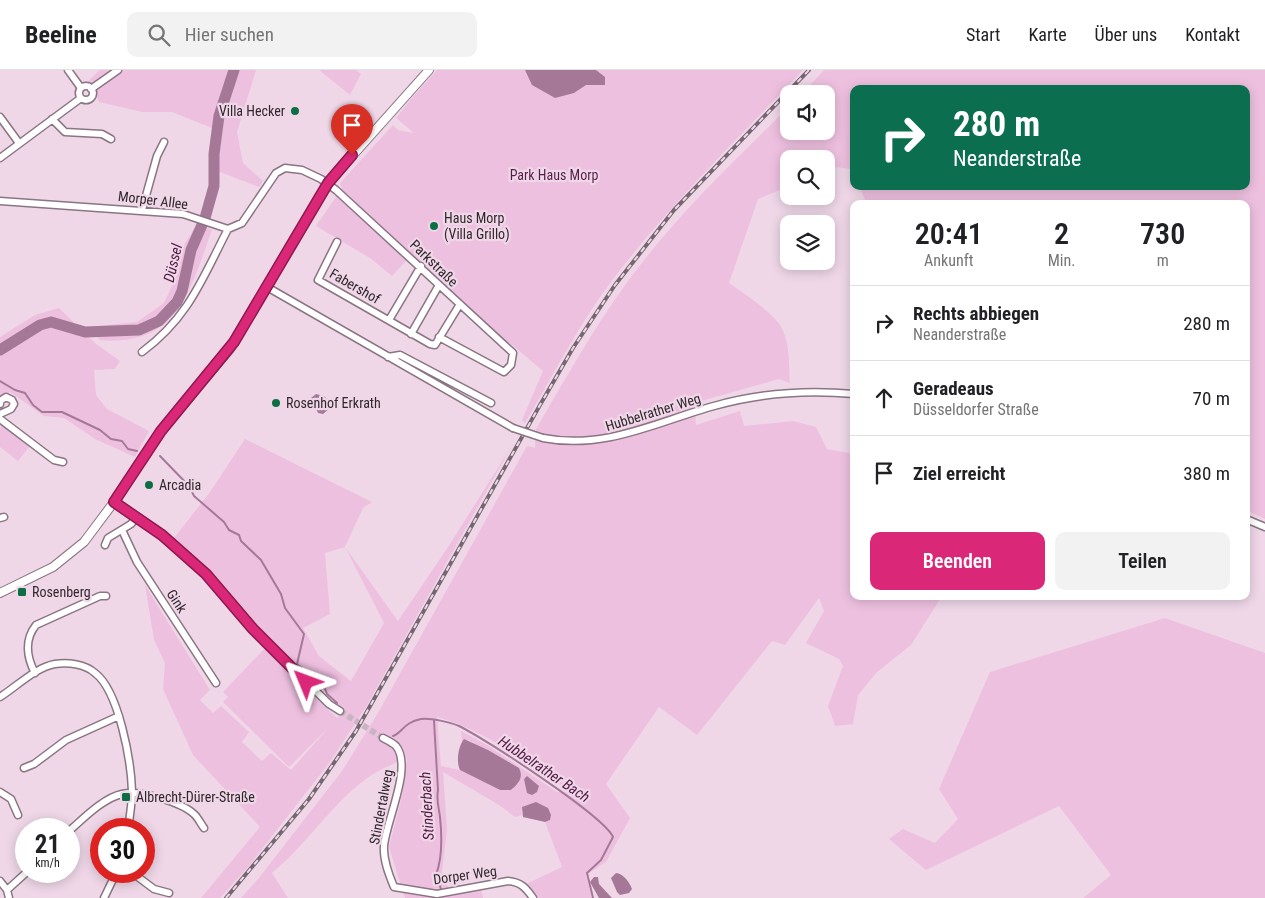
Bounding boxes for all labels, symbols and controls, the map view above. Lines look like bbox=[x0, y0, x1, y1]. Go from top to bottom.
search box bbox=[127, 12, 477, 57]
text: Beeline bbox=[25, 21, 97, 49]
icon: search bbox=[145, 21, 173, 49]
text: Hier suchen bbox=[185, 23, 274, 46]
text: Start bbox=[966, 24, 1000, 45]
text: Karte bbox=[1028, 24, 1067, 45]
text: Über uns bbox=[1095, 24, 1157, 45]
text: Kontakt bbox=[1185, 24, 1240, 45]
map controls bbox=[780, 85, 835, 270]
button: sound bbox=[780, 85, 835, 140]
place label: Villa Hecker bbox=[219, 103, 285, 119]
pin bbox=[331, 104, 373, 155]
text: 280 m bbox=[953, 104, 1040, 145]
marker: Villa Hecker bbox=[289, 105, 301, 117]
icon: right bbox=[870, 105, 935, 170]
icon: arrive bbox=[338, 111, 366, 139]
text: Neanderstraße bbox=[953, 146, 1081, 171]
button: search bbox=[780, 150, 835, 205]
park label: Park Haus Morp bbox=[510, 167, 598, 183]
street label: Morper Allee bbox=[117, 188, 189, 212]
place label: Haus Morp (Villa Grillo) bbox=[444, 210, 510, 243]
button: layers bbox=[780, 215, 835, 270]
text: 20:41 bbox=[915, 216, 983, 251]
text: 2 bbox=[1054, 216, 1069, 251]
text: 730 bbox=[1140, 216, 1185, 251]
marker: Haus Morp (Villa Grillo) bbox=[428, 220, 440, 232]
street label: Parkstraße bbox=[407, 236, 461, 290]
water label: Düssel bbox=[160, 241, 186, 284]
text: Ankunft bbox=[924, 251, 974, 270]
text: Min. bbox=[1048, 251, 1075, 270]
text: m bbox=[1157, 251, 1169, 270]
street label: Fabershof bbox=[327, 265, 384, 307]
text: Rechts abbiegen bbox=[913, 302, 1039, 325]
icon: right bbox=[870, 309, 898, 337]
text: 280 m bbox=[1183, 312, 1230, 335]
text: Neanderstraße bbox=[913, 325, 1006, 344]
text: Geradeaus bbox=[913, 377, 994, 400]
icon: ahead bbox=[870, 384, 898, 412]
text: 70 m bbox=[1193, 387, 1230, 410]
street label: Hubbelrather Weg bbox=[604, 390, 702, 434]
place label: Rosenhof Erkrath bbox=[286, 395, 381, 411]
marker: Rosenhof Erkrath bbox=[270, 397, 282, 409]
text: Düsseldorfer Straße bbox=[913, 400, 1039, 419]
icon: arrive bbox=[870, 459, 898, 487]
text: Ziel erreicht bbox=[913, 462, 1005, 485]
text: 380 m bbox=[1183, 462, 1230, 485]
place label: Arcadia bbox=[159, 477, 201, 493]
marker: Arcadia bbox=[143, 479, 155, 491]
button: Beenden bbox=[870, 532, 1045, 590]
button: Teilen bbox=[1055, 532, 1230, 590]
place label: Rosenberg bbox=[32, 584, 91, 600]
marker: Rosenberg bbox=[16, 586, 28, 598]
street label: Gink bbox=[164, 586, 191, 616]
position arrow bbox=[279, 655, 331, 707]
water label: Hubbelrather Bach bbox=[495, 732, 593, 806]
street label: Stindertalweg bbox=[366, 768, 396, 846]
water label: Stinderbach bbox=[416, 771, 438, 841]
place label: Albrecht-Dürer-Straße bbox=[136, 789, 255, 805]
marker: Albrecht-Dürer-Straße bbox=[120, 791, 132, 803]
speed limit sign: 30 bbox=[90, 818, 155, 883]
text: 21 bbox=[35, 830, 60, 859]
text: km/h bbox=[35, 856, 60, 870]
street label: Dorper Weg bbox=[432, 863, 498, 887]

